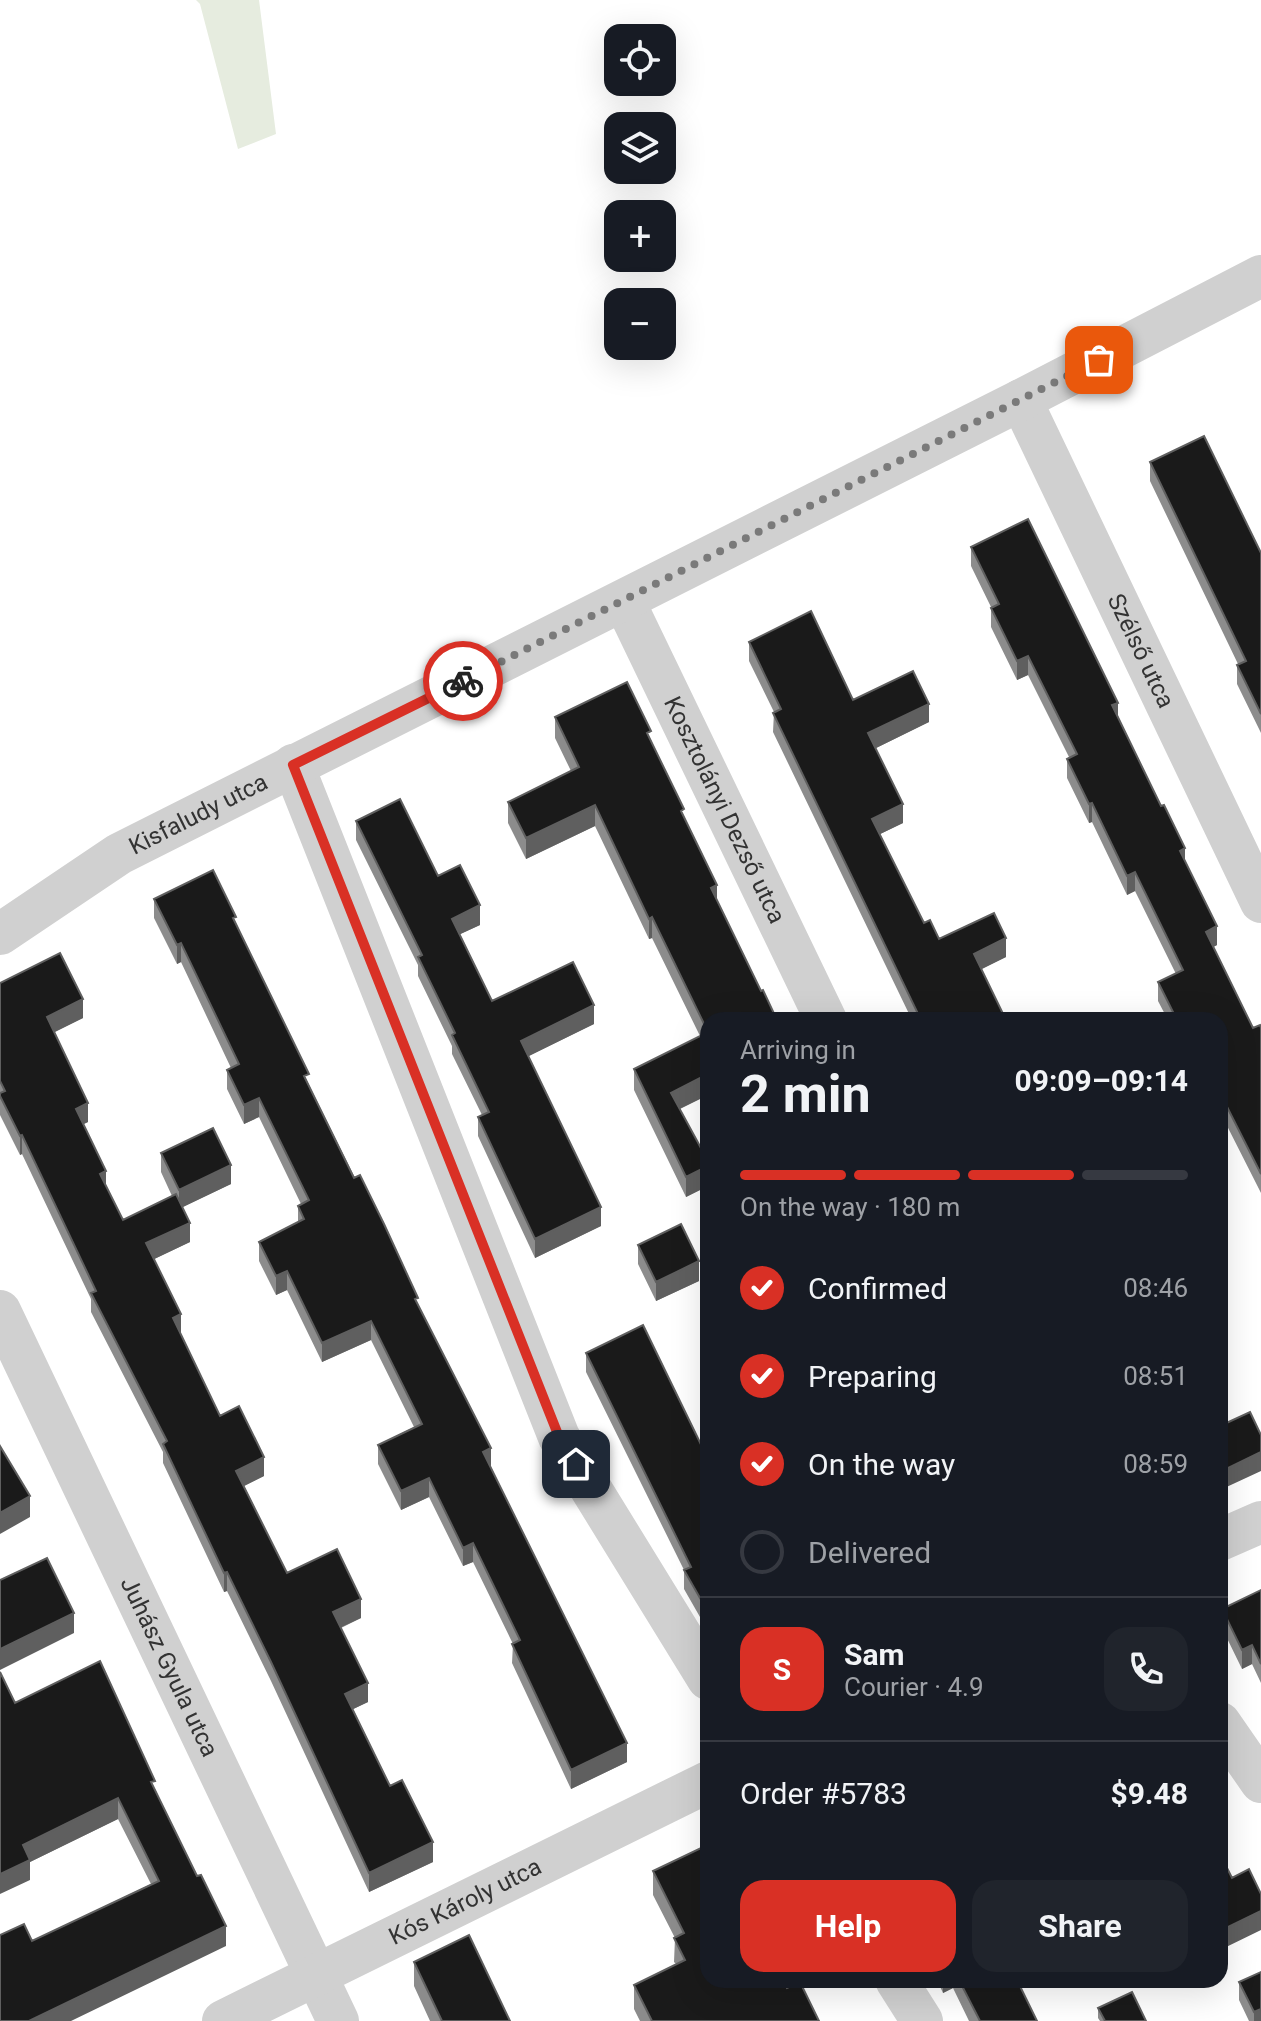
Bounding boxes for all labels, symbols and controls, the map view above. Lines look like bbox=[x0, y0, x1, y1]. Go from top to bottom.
map controls bbox=[604, 24, 676, 360]
button: locate bbox=[604, 24, 676, 96]
button: layers bbox=[604, 112, 676, 184]
button: + bbox=[604, 200, 676, 272]
button: − bbox=[604, 288, 676, 360]
pin bbox=[1065, 326, 1133, 394]
icon: bag bbox=[1077, 338, 1121, 382]
street label: Szélső utca bbox=[1102, 589, 1180, 712]
courier bbox=[423, 641, 503, 721]
icon: bike bbox=[441, 659, 485, 703]
street label: Kosztolányi Dezső utca bbox=[658, 692, 791, 928]
street label: Kisfaludy utca bbox=[124, 768, 272, 861]
text: Arriving in bbox=[740, 1035, 856, 1065]
text: 09:09–09:14 bbox=[1014, 1063, 1188, 1098]
text: 2 min bbox=[740, 1064, 871, 1125]
text: On the way · 180 m bbox=[740, 1192, 960, 1222]
icon: check bbox=[740, 1266, 784, 1310]
text: Confirmed bbox=[808, 1271, 947, 1306]
text: 08:46 bbox=[1123, 1273, 1188, 1303]
icon: check bbox=[740, 1354, 784, 1398]
text: Preparing bbox=[808, 1359, 937, 1394]
text: 08:51 bbox=[1123, 1361, 1188, 1391]
pin bbox=[542, 1430, 610, 1498]
icon: home bbox=[554, 1442, 598, 1486]
icon: check bbox=[740, 1442, 784, 1486]
text: On the way bbox=[808, 1447, 955, 1482]
text: 08:59 bbox=[1123, 1449, 1188, 1479]
text: Delivered bbox=[808, 1535, 931, 1570]
street label: Juhász Gyula utca bbox=[115, 1572, 224, 1761]
button: phone bbox=[1104, 1627, 1188, 1711]
text: Sam bbox=[844, 1637, 905, 1672]
text: S bbox=[773, 1652, 791, 1687]
text: Courier · 4.9 bbox=[844, 1672, 984, 1702]
text: Order #5783 bbox=[740, 1776, 907, 1811]
text: $9.48 bbox=[1110, 1776, 1188, 1811]
street label: Kós Károly utca bbox=[384, 1852, 546, 1951]
button: Help bbox=[740, 1880, 956, 1972]
button: Share bbox=[972, 1880, 1188, 1972]

